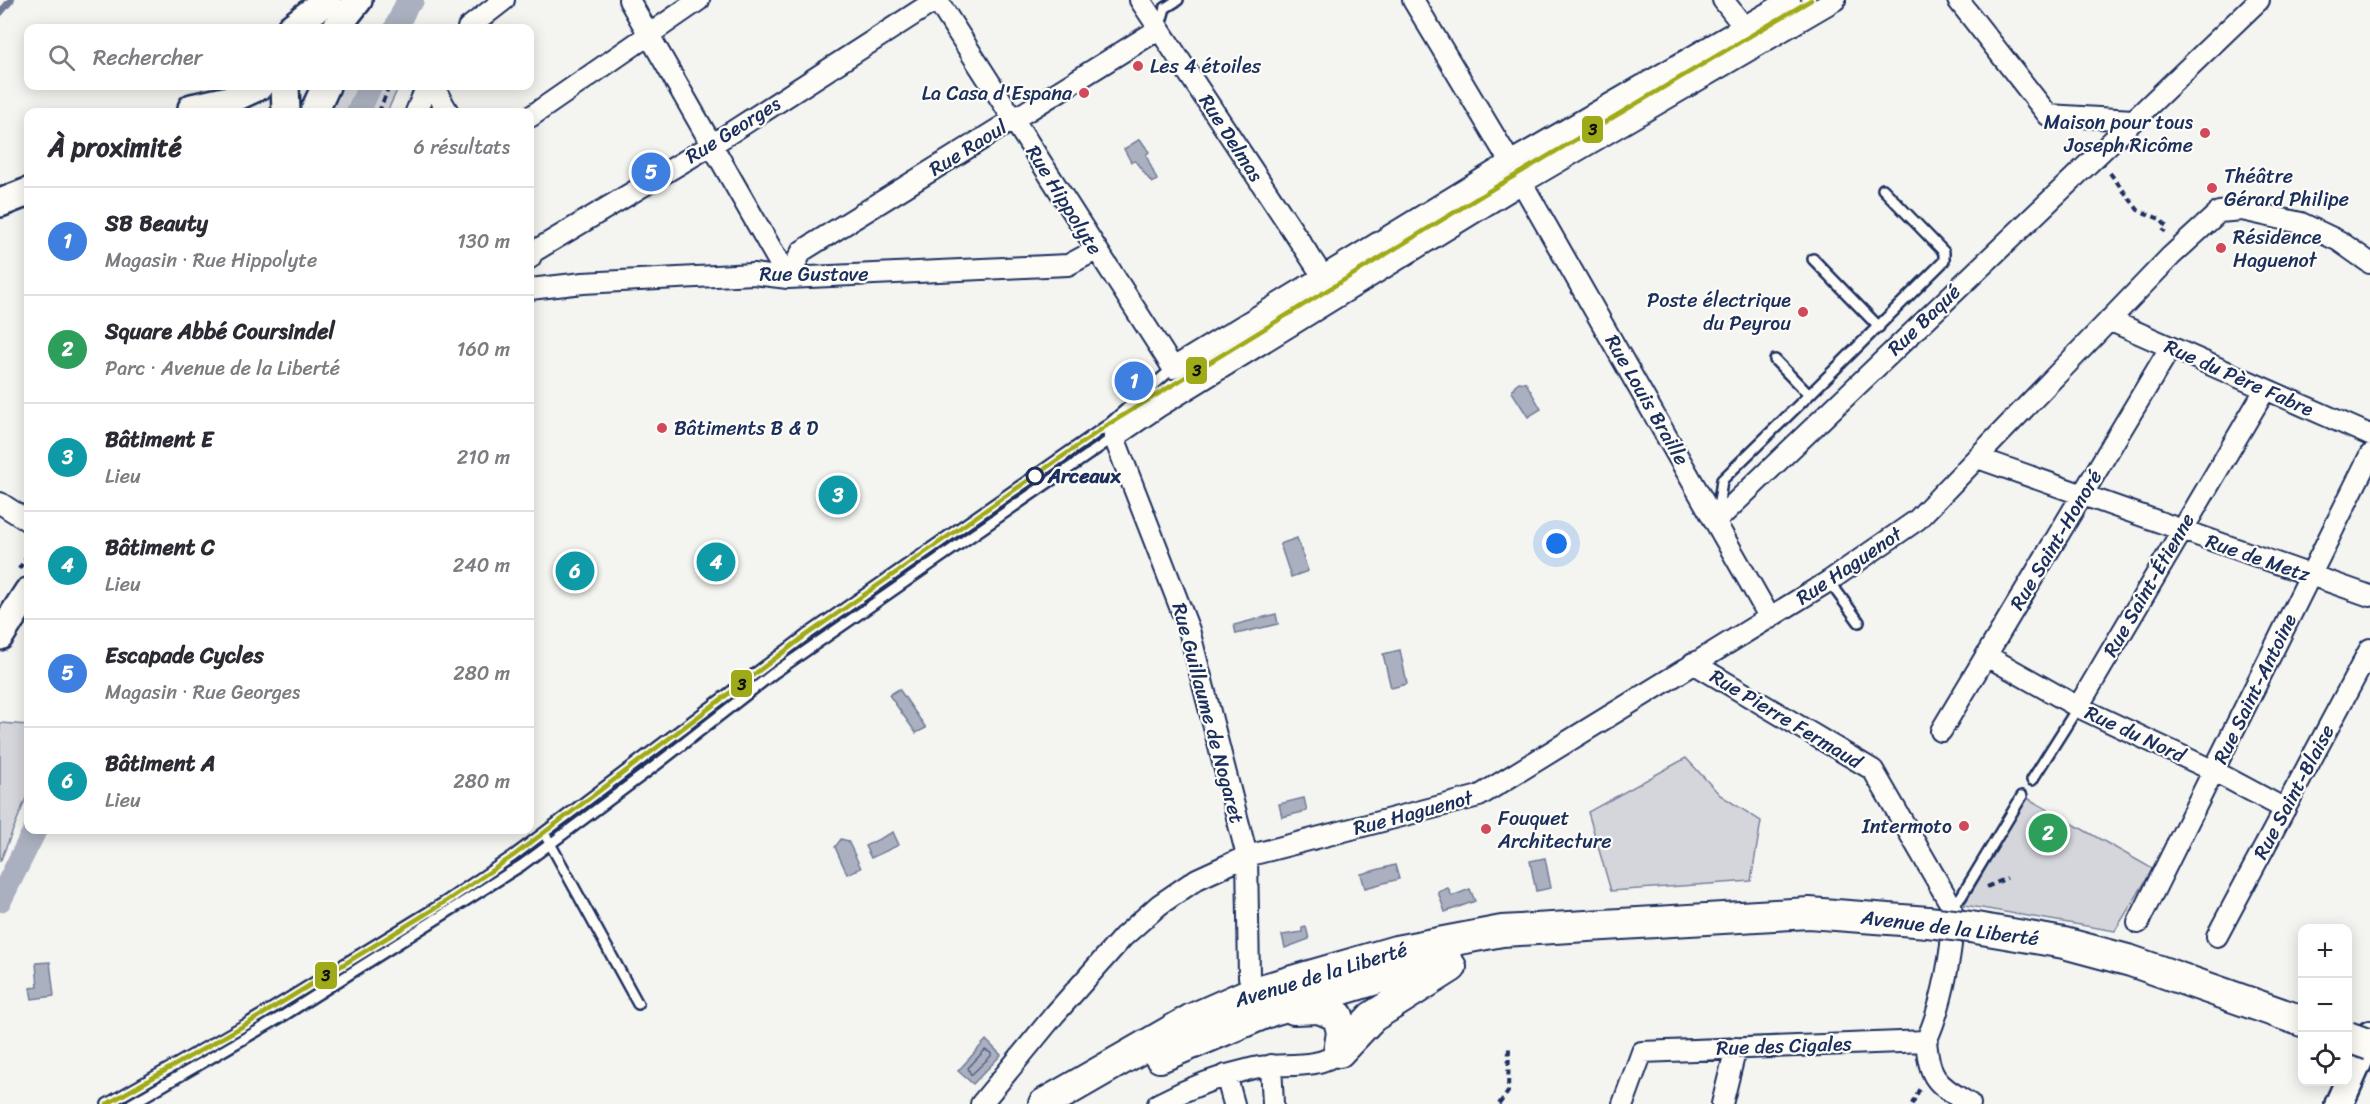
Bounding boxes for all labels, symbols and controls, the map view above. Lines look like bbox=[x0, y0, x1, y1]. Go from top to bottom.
search box bbox=[24, 24, 534, 90]
text: Rechercher bbox=[93, 38, 203, 77]
icon: search bbox=[45, 41, 78, 74]
place label: Les 4 étoiles bbox=[1150, 49, 1262, 84]
marker: Les 4 étoiles bbox=[1131, 59, 1145, 73]
place label: La Casa d'Espana bbox=[922, 76, 1073, 111]
street label: Rue Georges bbox=[678, 86, 788, 173]
marker: La Casa d'Espana bbox=[1077, 86, 1091, 100]
street label: Rue Delmas bbox=[1189, 87, 1273, 190]
place label: Maison pour tous Joseph Ricôme bbox=[2044, 105, 2194, 163]
street label: Rue Raoul bbox=[922, 109, 1015, 186]
line badge: 3 bbox=[1581, 115, 1604, 144]
text: 3 bbox=[1588, 115, 1598, 144]
text: À proximité bbox=[48, 124, 182, 170]
marker: Maison pour tous Joseph Ricôme bbox=[2198, 126, 2212, 140]
text: 6 résultats bbox=[414, 130, 510, 165]
street label: Rue Hippolyte bbox=[1016, 138, 1112, 262]
pin: 5 bbox=[632, 150, 670, 195]
place label: Théâtre Gérard Philipe bbox=[2224, 159, 2349, 217]
marker: Théâtre Gérard Philipe bbox=[2205, 181, 2219, 195]
text: SB Beauty bbox=[105, 204, 208, 243]
place label: Résidence Haguenot bbox=[2233, 220, 2322, 278]
text: 1 bbox=[63, 224, 72, 259]
text: 130 m bbox=[457, 224, 510, 259]
marker: Résidence Haguenot bbox=[2214, 241, 2228, 255]
text: Magasin · Rue Hippolyte bbox=[105, 243, 317, 278]
street label: Rue Gustave bbox=[759, 257, 869, 292]
street label: Rue Baqué bbox=[1879, 275, 1969, 365]
place label: Poste électrique du Peyrou bbox=[1647, 283, 1791, 341]
marker: Poste électrique du Peyrou bbox=[1796, 305, 1810, 319]
text: Square Abbé Coursindel bbox=[105, 312, 335, 351]
street label: Rue Louis Braille bbox=[1595, 328, 1699, 472]
street label: Rue du Père Fabre bbox=[2159, 329, 2320, 427]
text: 2 bbox=[62, 332, 73, 367]
text: 160 m bbox=[457, 332, 510, 367]
text: Parc · Avenue de la Liberté bbox=[105, 351, 340, 386]
line badge: 3 bbox=[1185, 356, 1208, 385]
text: 3 bbox=[1192, 356, 1202, 385]
pin: 1 bbox=[1114, 358, 1154, 404]
place label: Bâtiments B & D bbox=[674, 411, 818, 446]
text: Bâtiment E bbox=[105, 420, 213, 459]
marker: Bâtiments B & D bbox=[655, 421, 669, 435]
text: 3 bbox=[62, 440, 73, 475]
text: 210 m bbox=[457, 440, 510, 475]
text: Lieu bbox=[105, 459, 141, 494]
place label: Arceaux bbox=[1047, 459, 1121, 494]
street label: Rue Saint-Honoré bbox=[2000, 463, 2112, 617]
marker: Arceaux bbox=[1026, 467, 1044, 485]
pin: 3 bbox=[818, 472, 858, 518]
street label: Rue Saint-Étienne bbox=[2093, 506, 2205, 664]
street label: Rue Haguenot bbox=[1788, 517, 1910, 615]
street label: Rue de Metz bbox=[2201, 524, 2315, 592]
text: Bâtiment C bbox=[105, 528, 215, 567]
your location bbox=[1542, 529, 1571, 558]
pin: 4 bbox=[696, 540, 736, 584]
text: 4 bbox=[61, 548, 74, 583]
text: 240 m bbox=[453, 548, 510, 583]
pin: 6 bbox=[556, 548, 594, 594]
text: Lieu bbox=[105, 567, 141, 602]
street label: Rue Guillaume de Nogaret bbox=[1162, 599, 1254, 827]
street label: Rue Saint-Antoine bbox=[2203, 607, 2307, 770]
text: Escapade Cycles bbox=[105, 636, 264, 675]
text: 5 bbox=[61, 656, 74, 691]
text: 280 m bbox=[453, 656, 510, 691]
street label: Rue Pierre Fermaud bbox=[1703, 659, 1870, 779]
line badge: 3 bbox=[730, 669, 753, 698]
text: 3 bbox=[737, 670, 747, 699]
text: Magasin · Rue Georges bbox=[105, 675, 300, 710]
street label: Rue du Nord bbox=[2079, 695, 2192, 773]
street label: Rue Saint-Blaise bbox=[2244, 718, 2344, 866]
text: Bâtiment A bbox=[105, 744, 216, 783]
text: 6 bbox=[62, 764, 73, 799]
text: 280 m bbox=[453, 764, 510, 799]
street label: Rue Haguenot bbox=[1349, 780, 1478, 846]
text: Lieu bbox=[105, 783, 141, 818]
place label: Fouquet Architecture bbox=[1497, 801, 1612, 859]
place label: Intermoto bbox=[1861, 809, 1952, 844]
pin: 2 bbox=[2028, 810, 2068, 856]
marker: Intermoto bbox=[1957, 819, 1971, 833]
marker: Fouquet Architecture bbox=[1479, 822, 1493, 836]
street label: Avenue de la Liberté bbox=[1858, 900, 2041, 956]
map controls bbox=[2298, 924, 2352, 1086]
button: + bbox=[2298, 924, 2352, 978]
street label: Avenue de la Liberté bbox=[1229, 932, 1412, 1018]
line badge: 3 bbox=[314, 961, 338, 990]
text: 3 bbox=[321, 961, 331, 990]
button: − bbox=[2298, 978, 2352, 1032]
street label: Rue des Cigales bbox=[1716, 1026, 1853, 1066]
button: locate bbox=[2298, 1032, 2352, 1086]

